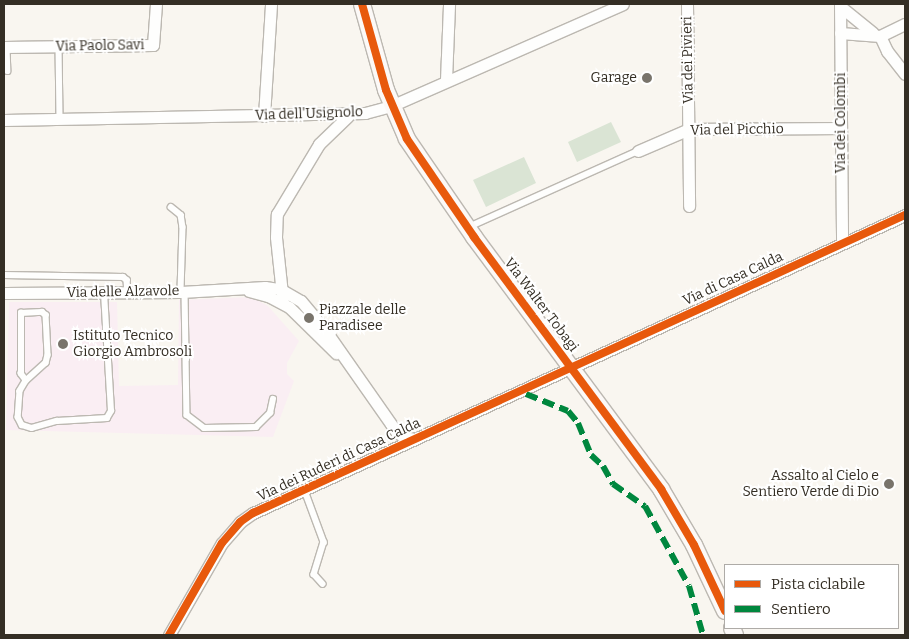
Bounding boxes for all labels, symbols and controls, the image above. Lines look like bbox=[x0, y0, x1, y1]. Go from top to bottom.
street label: Via dei Pivieri bbox=[679, 16, 697, 104]
street label: Via Paolo Savi bbox=[55, 37, 145, 55]
place label: Garage bbox=[590, 70, 637, 86]
marker: Garage bbox=[641, 72, 653, 84]
street label: Via dei Colombi bbox=[833, 73, 849, 173]
street label: Via dell'Usignolo bbox=[255, 104, 363, 124]
street label: Via del Picchio bbox=[690, 121, 784, 139]
street label: Via di Casa Calda bbox=[680, 248, 786, 310]
street label: Via Walter Tobagi bbox=[500, 255, 582, 355]
street label: Via delle Alzavole bbox=[67, 283, 179, 301]
place label: Piazzale delle Paradisee bbox=[319, 302, 406, 334]
marker: Piazzale delle Paradisee bbox=[303, 312, 315, 324]
place label: Istituto Tecnico Giorgio Ambrosoli bbox=[73, 328, 192, 361]
marker: Istituto Tecnico Giorgio Ambrosoli bbox=[57, 338, 69, 350]
street label: Via dei Ruderi di Casa Calda bbox=[255, 415, 423, 505]
place label: Assalto al Cielo e Sentiero Verde di Dio bbox=[742, 468, 879, 501]
marker: Assalto al Cielo e Sentiero Verde di Dio bbox=[883, 478, 895, 490]
legend bbox=[724, 564, 899, 629]
text: Pista ciclabile bbox=[771, 575, 865, 593]
text: Sentiero bbox=[771, 600, 831, 618]

